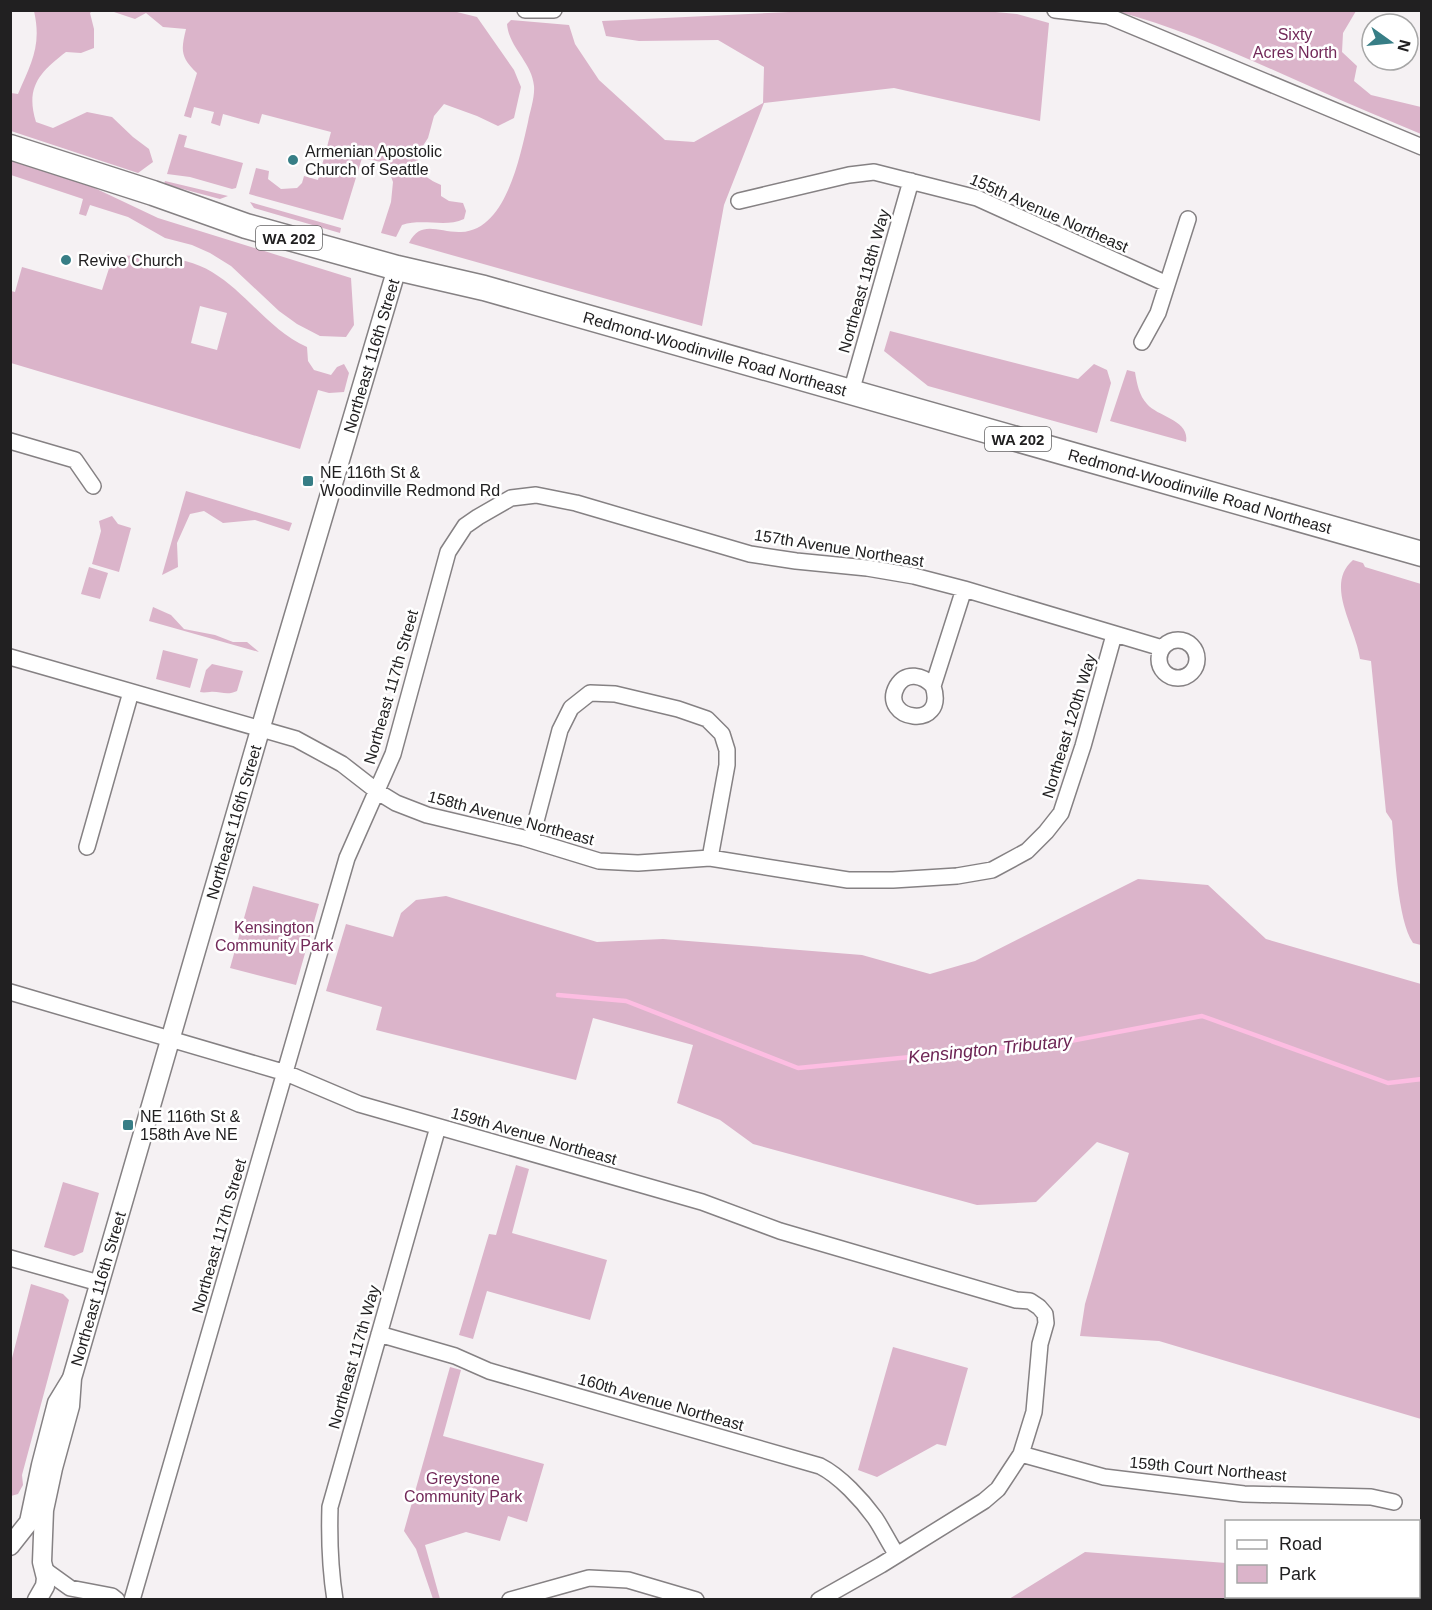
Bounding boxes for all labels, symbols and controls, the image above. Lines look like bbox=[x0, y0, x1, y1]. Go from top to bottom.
north arrow bbox=[1360, 12, 1420, 72]
park label: Sixty Acres North bbox=[1253, 26, 1337, 61]
text: N bbox=[1394, 38, 1414, 54]
place label: Armenian Apostolic Church of Seattle bbox=[305, 143, 442, 178]
marker: Armenian Apostolic Church of Seattle bbox=[286, 153, 300, 167]
street label: 155th Avenue Northeast bbox=[967, 170, 1131, 256]
street label: Northeast 118th Way bbox=[835, 207, 893, 355]
road number: WA 202 bbox=[256, 226, 322, 250]
place label: Revive Church bbox=[78, 252, 183, 269]
marker: Revive Church bbox=[59, 253, 73, 267]
street label: Northeast 116th Street bbox=[340, 276, 402, 435]
street label: Redmond-Woodinville Road Northeast bbox=[581, 308, 849, 399]
road number: WA 202 bbox=[985, 427, 1051, 451]
street label: Redmond-Woodinville Road Northeast bbox=[1066, 446, 1334, 537]
place label: NE 116th St & Woodinville Redmond Rd bbox=[320, 464, 500, 499]
marker: NE 116th St & Woodinville Redmond Rd bbox=[301, 474, 315, 488]
street label: 157th Avenue Northeast bbox=[753, 526, 926, 570]
street label: Northeast 117th Street bbox=[361, 607, 421, 766]
street label: Northeast 120th Way bbox=[1039, 652, 1099, 800]
street label: Northeast 116th Street bbox=[203, 742, 264, 901]
street label: 158th Avenue Northeast bbox=[426, 788, 597, 849]
park label: Kensington Community Park bbox=[215, 919, 334, 954]
water label: Kensington Tributary bbox=[907, 1030, 1074, 1068]
street label: 159th Avenue Northeast bbox=[449, 1104, 619, 1168]
place label: NE 116th St & 158th Ave NE bbox=[140, 1108, 241, 1143]
marker: NE 116th St & 158th Ave NE bbox=[121, 1118, 135, 1132]
street label: Northeast 117th Street bbox=[189, 1156, 249, 1315]
street label: Northeast 116th Street bbox=[67, 1209, 129, 1368]
street label: Northeast 117th Way bbox=[325, 1283, 383, 1431]
street label: 160th Avenue Northeast bbox=[576, 1370, 746, 1434]
street label: 159th Court Northeast bbox=[1129, 1454, 1288, 1484]
park label: Greystone Community Park bbox=[404, 1470, 523, 1505]
legend bbox=[1225, 1520, 1420, 1598]
text: Road bbox=[1279, 1534, 1322, 1554]
text: Park bbox=[1279, 1564, 1317, 1584]

